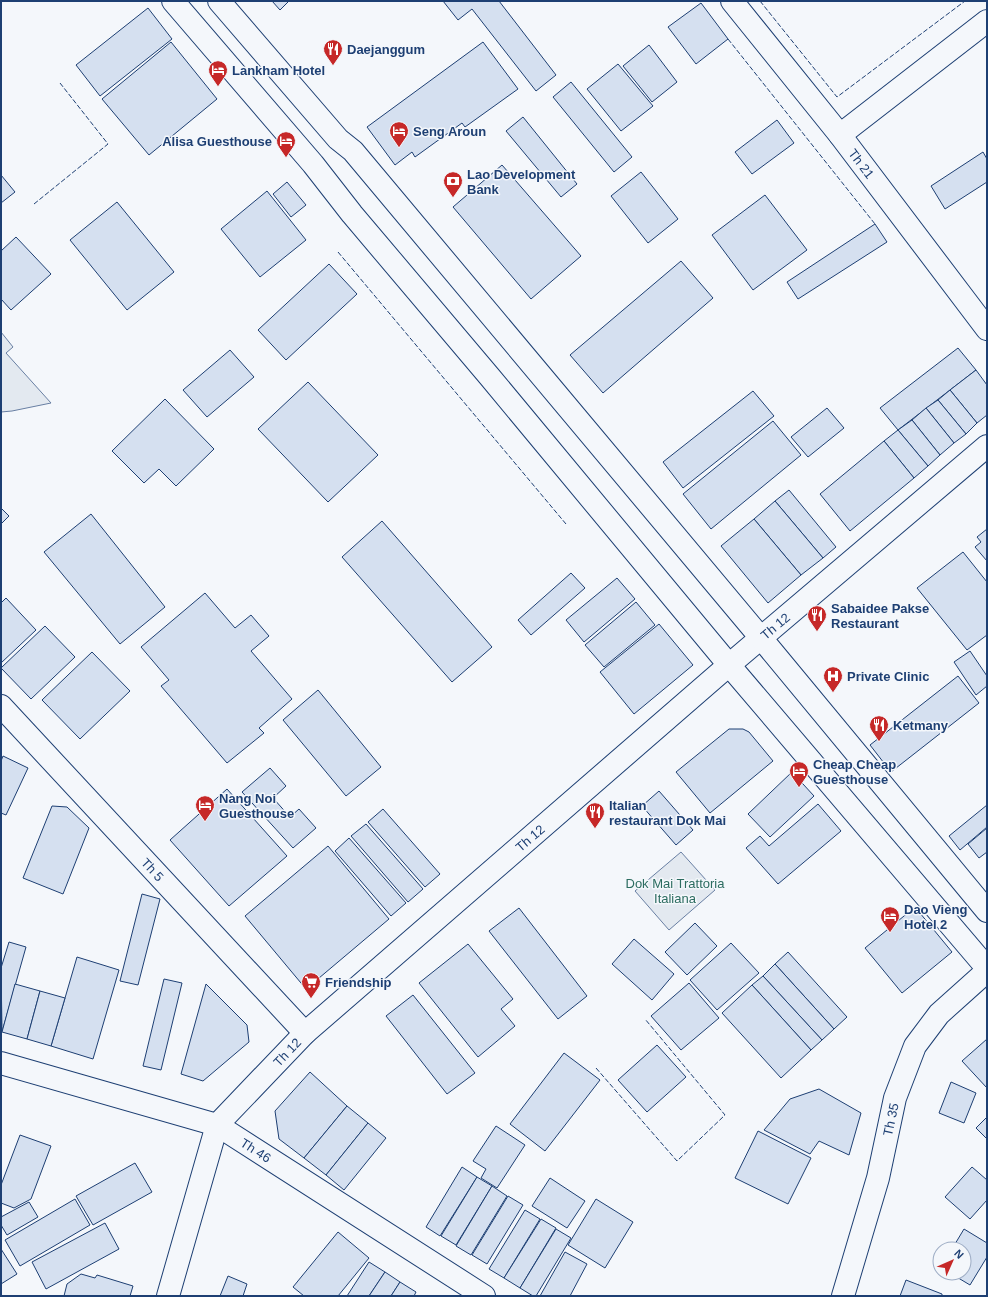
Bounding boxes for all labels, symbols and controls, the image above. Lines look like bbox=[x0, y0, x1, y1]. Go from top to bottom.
restaurant icon: Daejanggum bbox=[322, 38, 344, 66]
place label: Daejanggum bbox=[347, 42, 425, 57]
hotel icon: Lankham Hotel bbox=[207, 59, 229, 87]
place label: Lankham Hotel bbox=[232, 63, 325, 78]
hotel icon: Seng Aroun bbox=[388, 120, 410, 148]
place label: Seng Aroun bbox=[413, 124, 486, 139]
hotel icon: Alisa Guesthouse bbox=[275, 130, 297, 158]
place label: Alisa Guesthouse bbox=[162, 134, 272, 149]
street label: Th 21 bbox=[845, 146, 877, 182]
place label: Lao Development Bank bbox=[467, 167, 576, 197]
bank icon: Lao Development Bank bbox=[442, 170, 464, 198]
place label: Sabaidee Pakse Restaurant bbox=[831, 601, 929, 631]
restaurant icon: Sabaidee Pakse Restaurant bbox=[806, 604, 828, 632]
street label: Th 12 bbox=[758, 610, 793, 643]
hospital icon: Private Clinic bbox=[822, 665, 844, 693]
place label: Private Clinic bbox=[847, 669, 929, 684]
restaurant icon: Ketmany bbox=[868, 714, 890, 742]
place label: Ketmany bbox=[893, 718, 949, 733]
place label: Cheap Cheap Guesthouse bbox=[813, 757, 896, 787]
hotel icon: Cheap Cheap Guesthouse bbox=[788, 760, 810, 788]
place label: Nang Noi Guesthouse bbox=[219, 791, 294, 821]
hotel icon: Nang Noi Guesthouse bbox=[194, 794, 216, 822]
place label: Italian restaurant Dok Mai bbox=[609, 798, 726, 828]
restaurant icon: Italian restaurant Dok Mai bbox=[584, 801, 606, 829]
street label: Th 12 bbox=[513, 822, 548, 855]
street label: Th 5 bbox=[138, 855, 167, 884]
park label: Dok Mai Trattoria Italiana bbox=[626, 876, 725, 906]
place label: Dao Vieng Hotel 2 bbox=[904, 902, 967, 932]
hotel icon: Dao Vieng Hotel 2 bbox=[879, 905, 901, 933]
supermarket icon: Friendship bbox=[300, 971, 322, 999]
place label: Friendship bbox=[325, 975, 392, 990]
street label: Th 12 bbox=[270, 1035, 304, 1069]
street label: Th 35 bbox=[880, 1102, 902, 1137]
street label: Th 46 bbox=[238, 1135, 274, 1166]
north arrow bbox=[932, 1241, 972, 1281]
text: N bbox=[952, 1247, 966, 1261]

